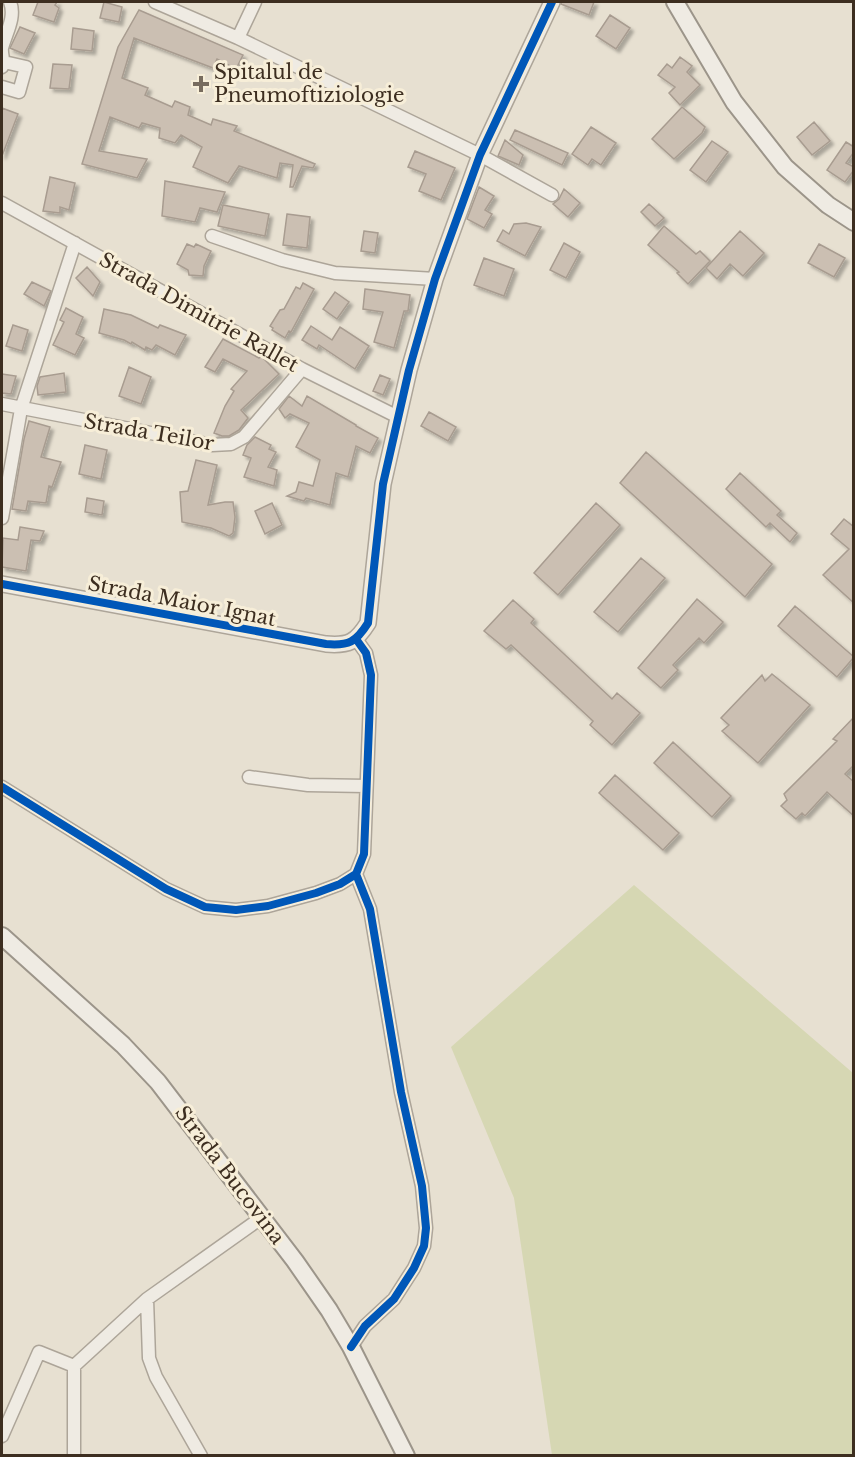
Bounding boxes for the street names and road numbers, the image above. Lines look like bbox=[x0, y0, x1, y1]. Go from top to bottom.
street label: Strada Dimitrie Rallet bbox=[95, 247, 303, 377]
street label: Strada Teilor bbox=[82, 409, 216, 455]
street label: Strada Maior Ignat bbox=[86, 571, 278, 631]
street label: Strada Bucovina bbox=[170, 1101, 290, 1250]

